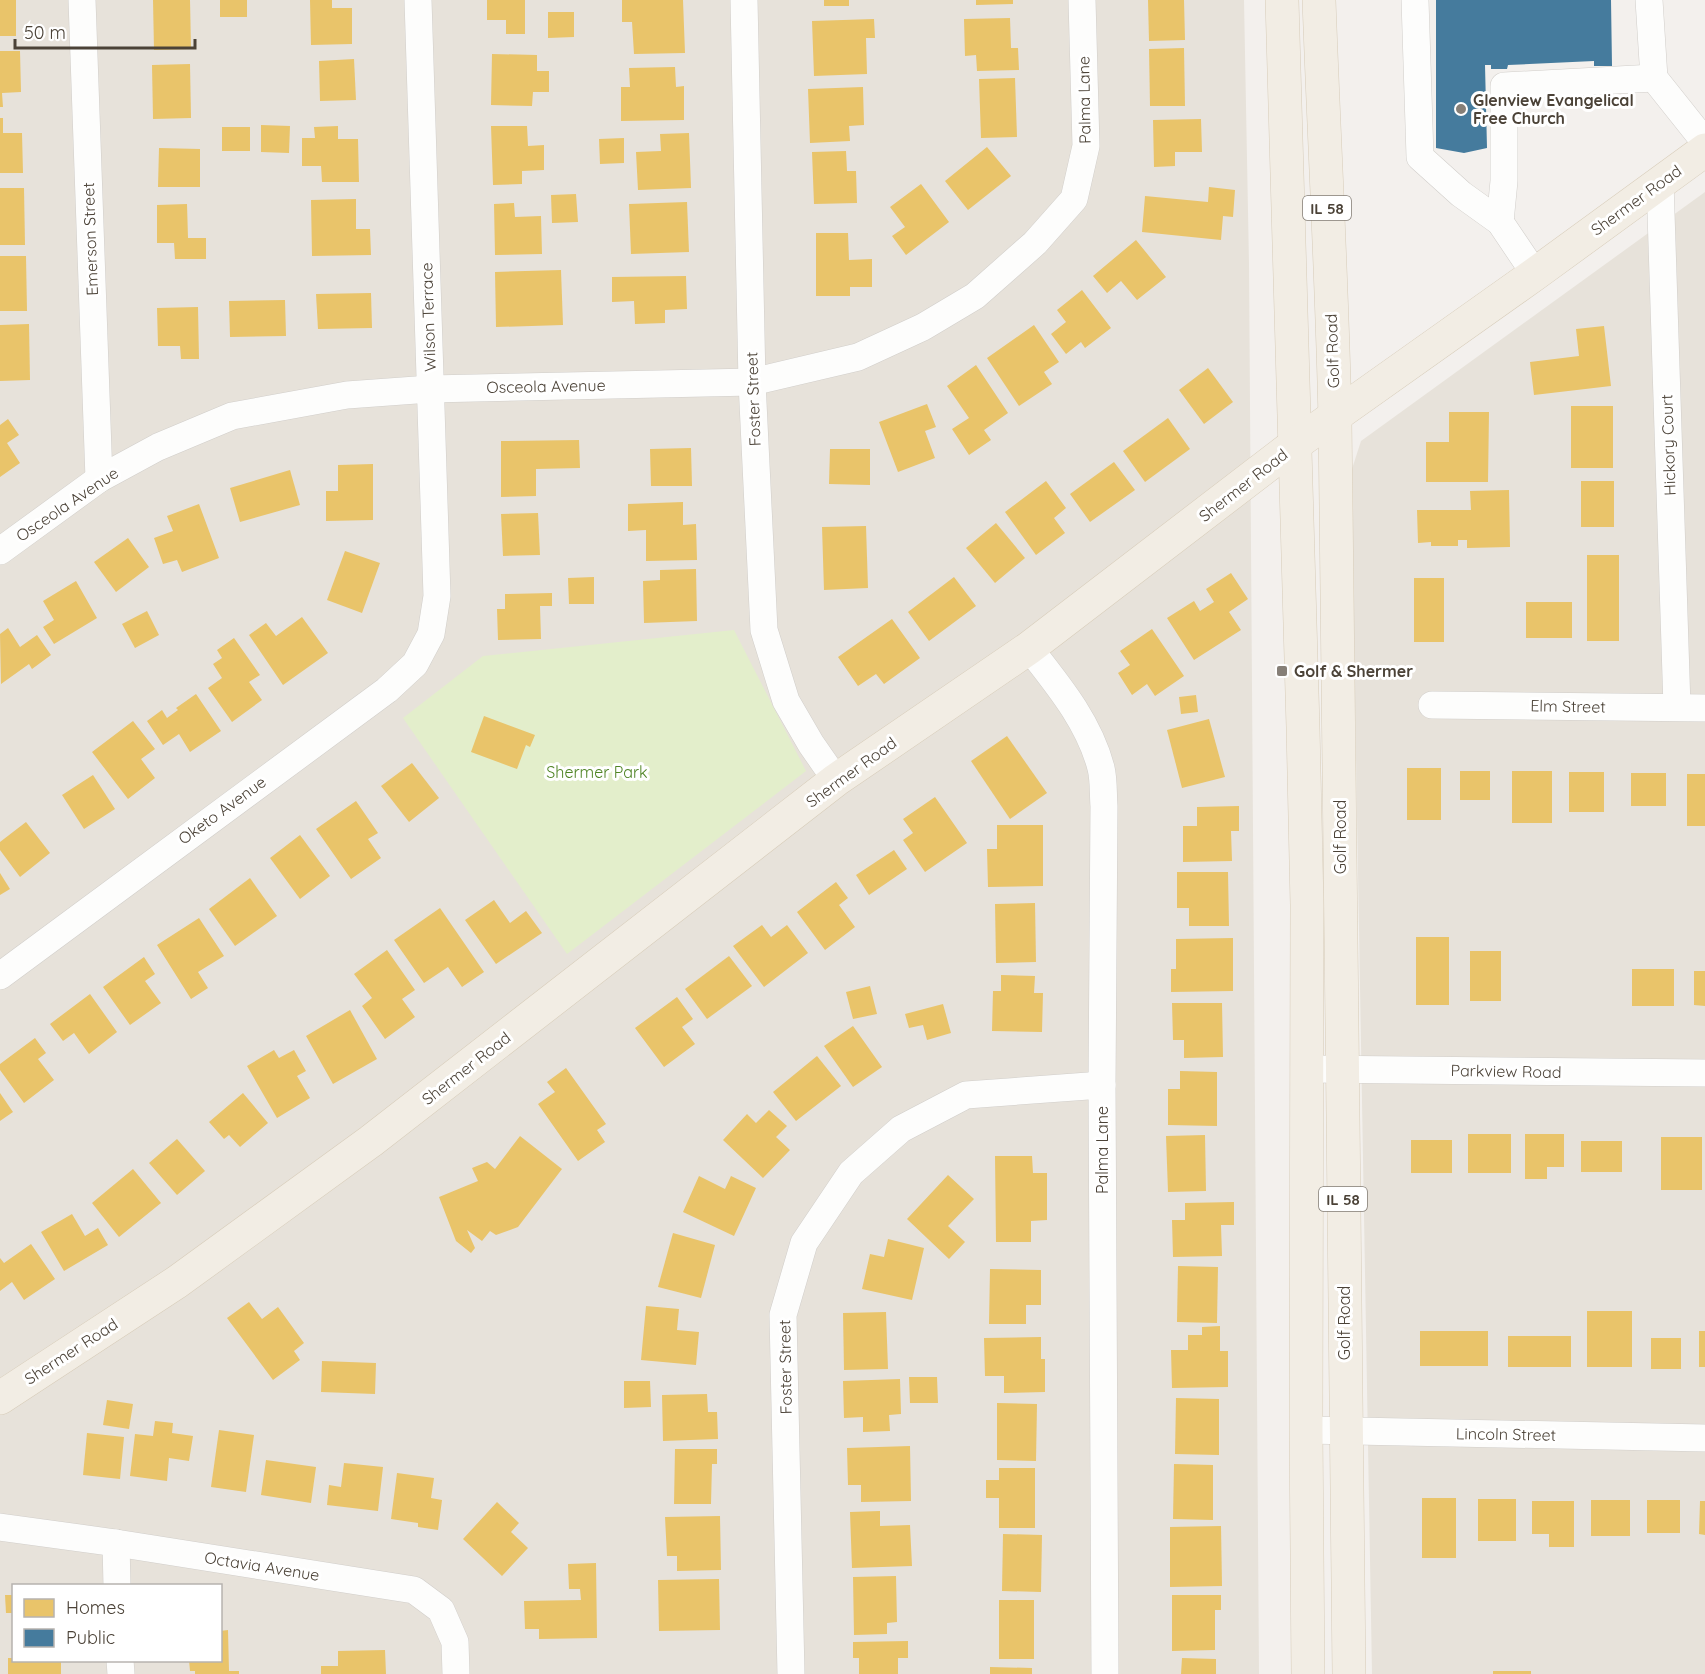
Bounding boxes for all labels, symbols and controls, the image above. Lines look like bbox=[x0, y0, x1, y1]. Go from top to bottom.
scale bar bbox=[15, 12, 195, 50]
text: 50 m bbox=[24, 21, 66, 44]
street label: Palma Lane bbox=[1073, 56, 1095, 144]
place label: Glenview Evangelical Free Church bbox=[1473, 90, 1634, 128]
marker: Glenview Evangelical Free Church bbox=[1454, 102, 1468, 116]
street label: Shermer Road bbox=[1587, 160, 1685, 240]
street label: Emerson Street bbox=[78, 182, 102, 296]
road number: IL 58 bbox=[1303, 196, 1351, 220]
street label: Wilson Terrace bbox=[416, 262, 440, 372]
street label: Golf Road bbox=[1321, 314, 1343, 388]
street label: Foster Street bbox=[741, 351, 765, 447]
street label: Osceola Avenue bbox=[486, 375, 606, 397]
street label: Hickory Court bbox=[1656, 394, 1680, 496]
street label: Shermer Road bbox=[1195, 444, 1291, 526]
street label: Osceola Avenue bbox=[12, 462, 122, 546]
place label: Golf & Shermer bbox=[1294, 661, 1413, 681]
marker: Golf & Shermer bbox=[1275, 664, 1289, 678]
street label: Elm Street bbox=[1530, 695, 1606, 717]
street label: Shermer Road bbox=[802, 732, 900, 812]
park label: Shermer Park bbox=[546, 762, 648, 782]
street label: Oketo Avenue bbox=[174, 771, 270, 849]
street label: Golf Road bbox=[1330, 800, 1350, 874]
street label: Shermer Road bbox=[418, 1027, 514, 1109]
street label: Parkview Road bbox=[1450, 1060, 1562, 1082]
street label: Palma Lane bbox=[1092, 1106, 1112, 1194]
road number: IL 58 bbox=[1319, 1187, 1367, 1211]
street label: Golf Road bbox=[1334, 1286, 1354, 1360]
street label: Shermer Road bbox=[21, 1313, 121, 1389]
street label: Foster Street bbox=[774, 1320, 796, 1414]
street label: Lincoln Street bbox=[1456, 1423, 1556, 1445]
street label: Octavia Avenue bbox=[203, 1547, 321, 1585]
legend bbox=[12, 1584, 222, 1662]
text: Homes bbox=[66, 1596, 125, 1619]
text: Public bbox=[66, 1626, 115, 1649]

